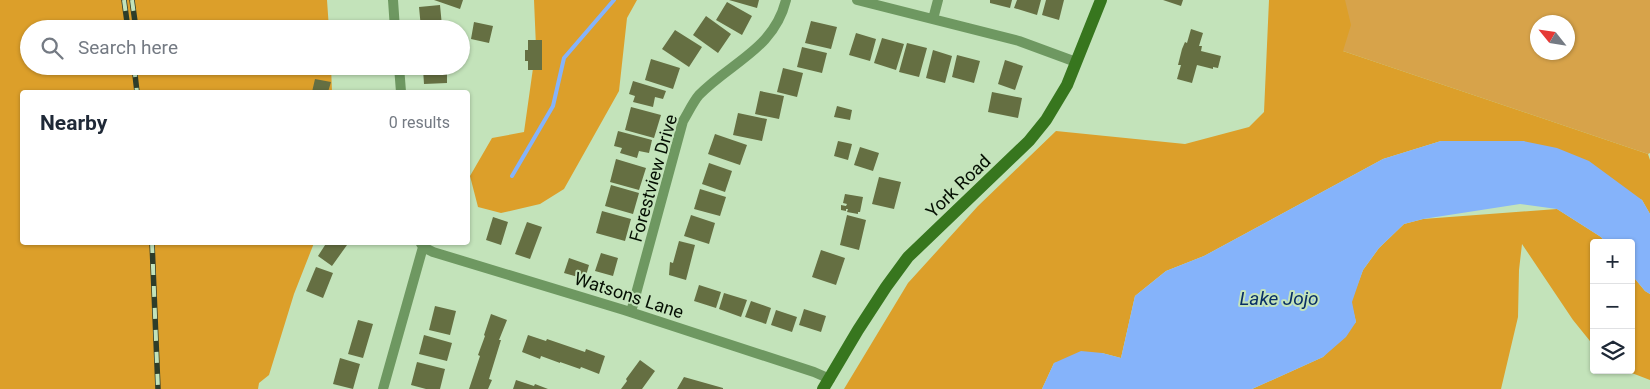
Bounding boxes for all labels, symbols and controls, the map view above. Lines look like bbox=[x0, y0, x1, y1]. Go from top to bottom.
north arrow bbox=[1530, 15, 1575, 60]
search box bbox=[20, 20, 470, 75]
icon: search bbox=[38, 34, 66, 62]
text: Search here bbox=[78, 36, 178, 59]
text: Nearby bbox=[40, 111, 107, 135]
street label: Forestview Drive bbox=[625, 112, 681, 244]
text: 0 results bbox=[389, 113, 450, 132]
street label: York Road bbox=[921, 150, 995, 222]
map controls bbox=[1590, 239, 1635, 374]
button: + bbox=[1590, 239, 1635, 284]
street label: Watsons Lane bbox=[572, 267, 686, 323]
button: − bbox=[1590, 284, 1635, 329]
water label: Lake Jojo bbox=[1239, 287, 1319, 310]
button: layers bbox=[1590, 329, 1635, 374]

